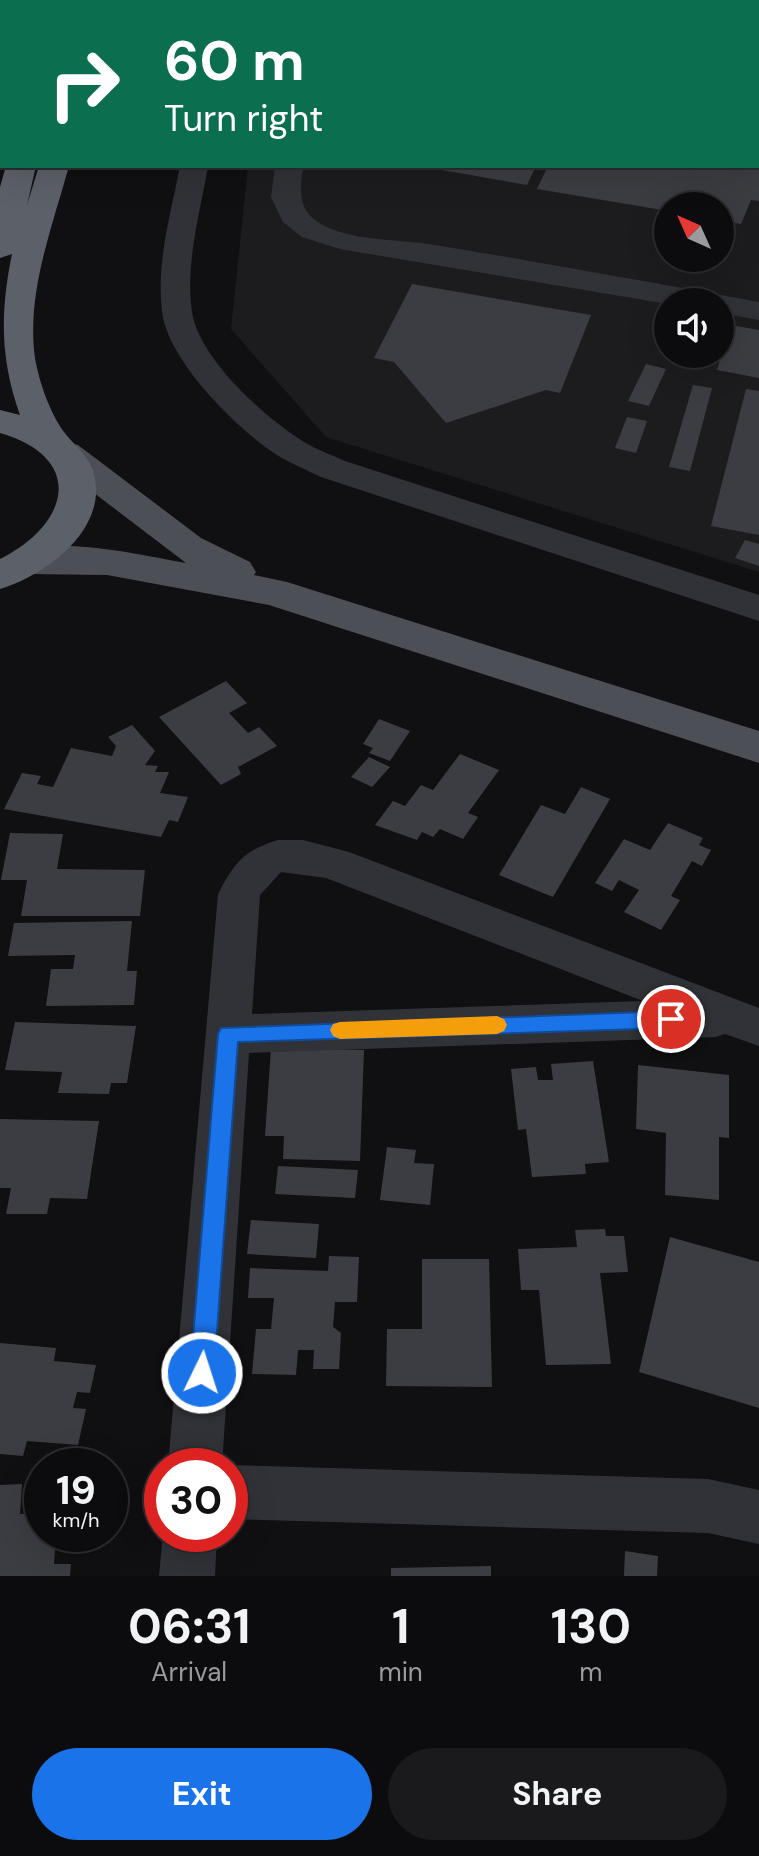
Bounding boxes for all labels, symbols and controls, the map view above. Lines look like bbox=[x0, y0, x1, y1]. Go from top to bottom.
text: 60 m bbox=[164, 24, 305, 97]
icon: right bbox=[32, 32, 136, 136]
text: Turn right bbox=[164, 95, 323, 142]
north arrow bbox=[654, 192, 734, 272]
map controls bbox=[654, 192, 734, 368]
button: sound bbox=[654, 288, 734, 368]
pin bbox=[637, 985, 705, 1053]
icon: arrive bbox=[649, 997, 693, 1041]
position arrow bbox=[160, 1331, 244, 1415]
speed limit sign: 30 bbox=[144, 1448, 248, 1552]
text: 19 bbox=[56, 1464, 96, 1516]
text: km/h bbox=[52, 1507, 100, 1533]
text: 06:31 bbox=[128, 1595, 250, 1658]
text: 1 bbox=[392, 1595, 409, 1658]
text: 130 bbox=[551, 1595, 631, 1658]
text: Arrival bbox=[151, 1655, 227, 1689]
text: min bbox=[378, 1655, 423, 1689]
text: m bbox=[579, 1655, 602, 1689]
button: Exit bbox=[32, 1748, 372, 1840]
button: Share bbox=[388, 1748, 727, 1840]

